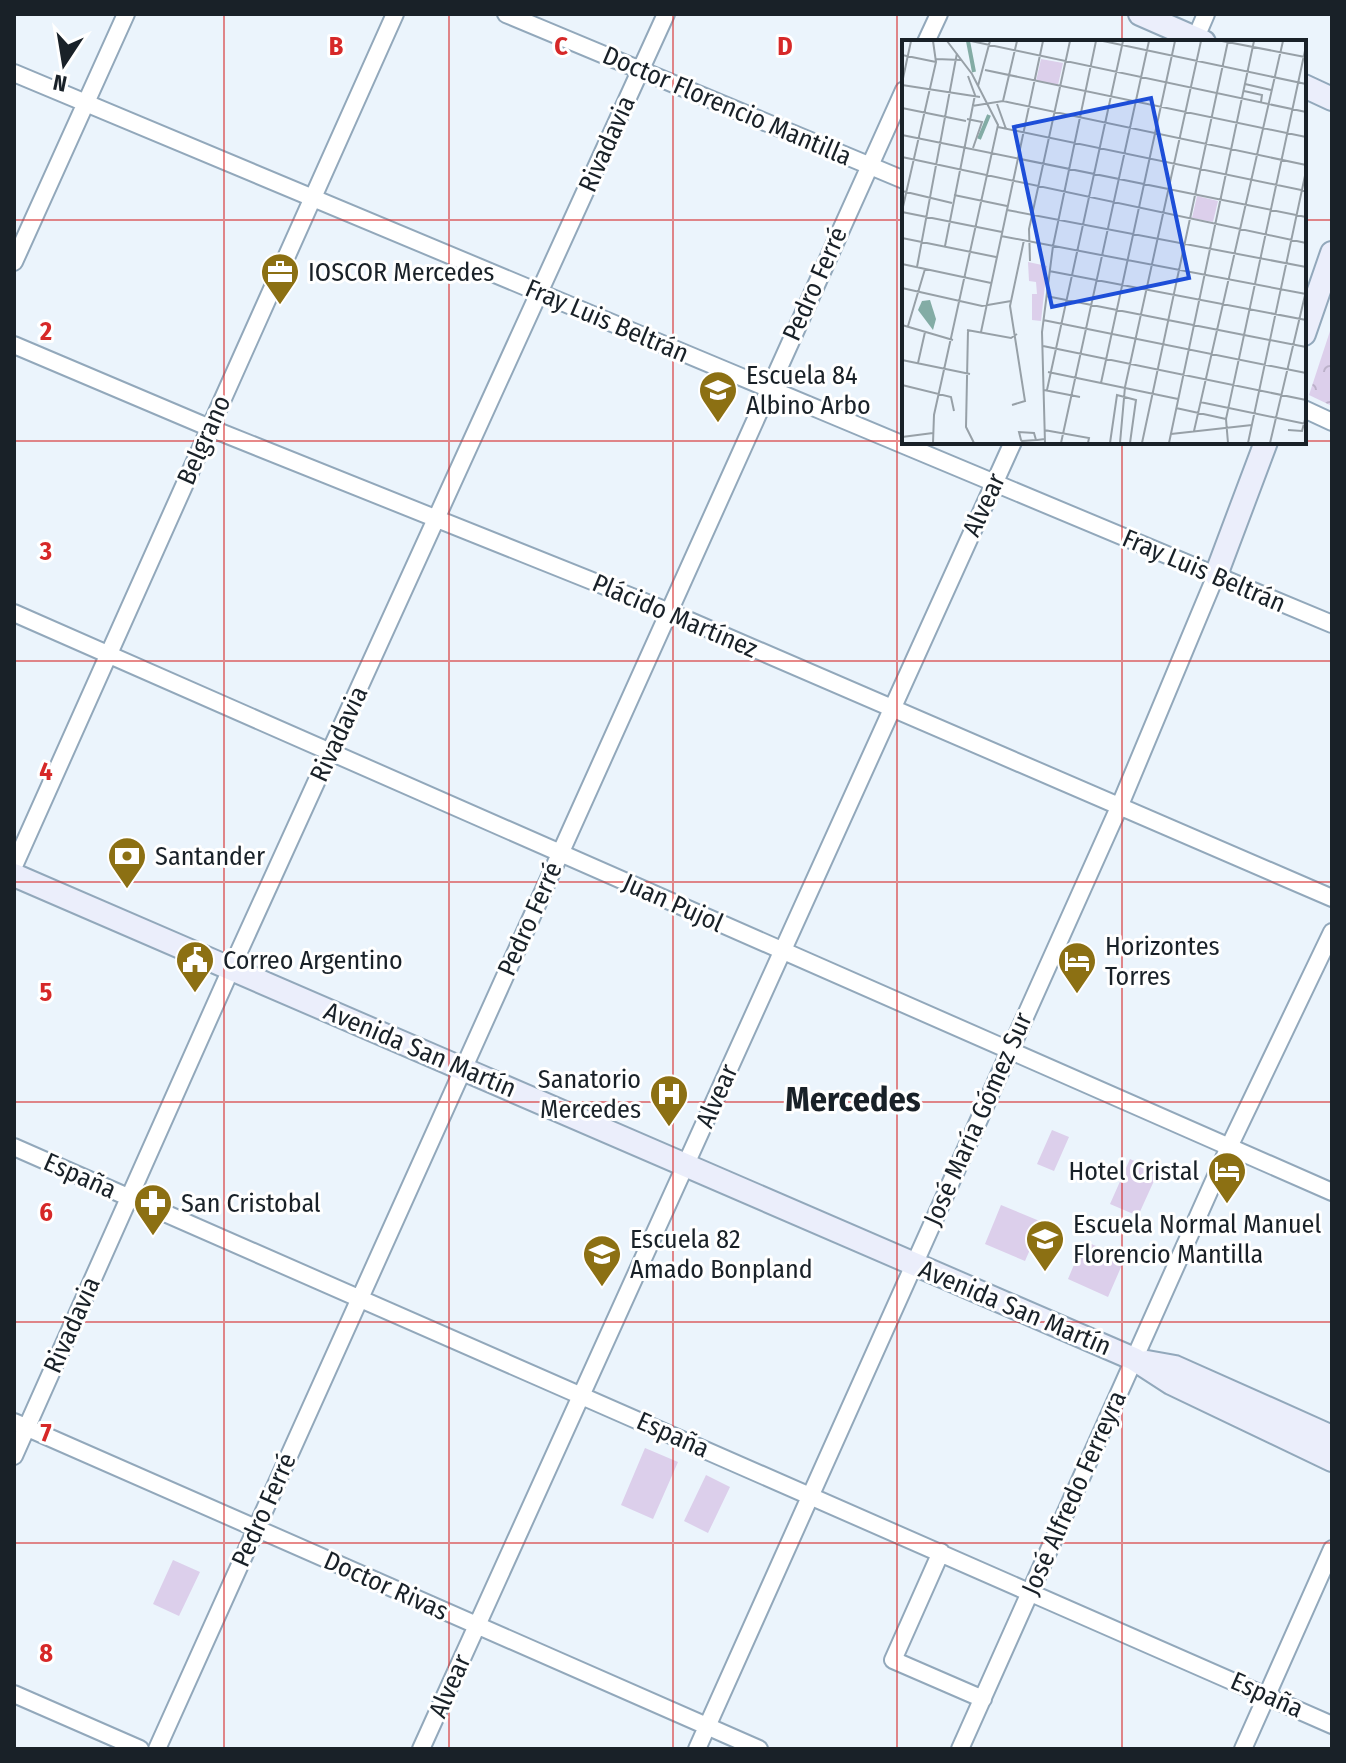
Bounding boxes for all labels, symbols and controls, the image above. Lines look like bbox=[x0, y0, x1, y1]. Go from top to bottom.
north arrow bbox=[24, 24, 104, 104]
text: B bbox=[329, 31, 344, 62]
text: C bbox=[554, 31, 568, 62]
street label: Doctor Florencio Mantilla bbox=[598, 39, 856, 173]
inset map bbox=[902, 40, 1306, 444]
text: N bbox=[51, 68, 69, 98]
street label: Rivadavia bbox=[572, 91, 642, 197]
street label: Pedro Ferré bbox=[776, 222, 854, 346]
office icon: IOSCOR Mercedes bbox=[259, 251, 301, 306]
place label: IOSCOR Mercedes bbox=[308, 257, 494, 288]
street label: Fray Luis Beltrán bbox=[521, 273, 693, 369]
text: 2 bbox=[39, 316, 52, 347]
place label: Escuela 84 Albino Arbo bbox=[746, 360, 871, 421]
school or university icon: Escuela 84 Albino Arbo bbox=[697, 369, 739, 424]
street label: Belgrano bbox=[171, 391, 237, 489]
street label: Alvear bbox=[956, 468, 1012, 542]
street label: Fray Luis Beltrán bbox=[1118, 523, 1290, 619]
text: 3 bbox=[39, 536, 52, 567]
street label: Plácido Martínez bbox=[588, 567, 762, 665]
street label: Rivadavia bbox=[303, 681, 375, 787]
text: 4 bbox=[39, 756, 53, 787]
bank icon: Santander bbox=[106, 835, 148, 890]
place label: Santander bbox=[155, 841, 265, 872]
street label: Pedro Ferré bbox=[491, 857, 569, 981]
street label: Juan Pujol bbox=[618, 867, 728, 939]
place label: Horizontes Torres bbox=[1105, 931, 1220, 992]
public building icon: Correo Argentino bbox=[174, 939, 216, 994]
hotel icon: Horizontes Torres bbox=[1056, 940, 1098, 995]
place label: Correo Argentino bbox=[223, 945, 403, 976]
text: 5 bbox=[40, 977, 53, 1008]
street label: Avenida San Martín bbox=[319, 996, 521, 1104]
street label: José María Gómez Sur bbox=[917, 1008, 1039, 1230]
street label: Alvear bbox=[689, 1059, 745, 1133]
place label: Sanatorio Mercedes bbox=[538, 1064, 641, 1125]
hospital icon: Sanatorio Mercedes bbox=[648, 1073, 690, 1128]
district label: Mercedes bbox=[785, 1079, 921, 1120]
street label: España bbox=[39, 1146, 121, 1206]
hotel icon: Hotel Cristal bbox=[1206, 1150, 1248, 1205]
place label: Hotel Cristal bbox=[1068, 1156, 1199, 1187]
pharmacy icon: San Cristobal bbox=[132, 1182, 174, 1237]
place label: San Cristobal bbox=[181, 1188, 321, 1219]
text: 6 bbox=[39, 1197, 53, 1228]
place label: Escuela Normal Manuel Florencio Mantilla bbox=[1073, 1209, 1321, 1270]
school or university icon: Escuela Normal Manuel Florencio Mantilla bbox=[1024, 1218, 1066, 1273]
place label: Escuela 82 Amado Bonpland bbox=[630, 1224, 813, 1285]
school or university icon: Escuela 82 Amado Bonpland bbox=[581, 1233, 623, 1288]
street label: Avenida San Martín bbox=[914, 1254, 1116, 1362]
street label: Rivadavia bbox=[37, 1272, 107, 1378]
street label: José Alfredo Ferreyra bbox=[1015, 1386, 1133, 1600]
street label: España bbox=[632, 1405, 714, 1465]
text: 7 bbox=[40, 1418, 52, 1449]
street label: Pedro Ferré bbox=[225, 1448, 303, 1572]
street label: Doctor Rivas bbox=[319, 1545, 453, 1627]
text: 8 bbox=[39, 1638, 53, 1669]
street label: Alvear bbox=[422, 1649, 478, 1723]
street label: España bbox=[1226, 1665, 1308, 1725]

